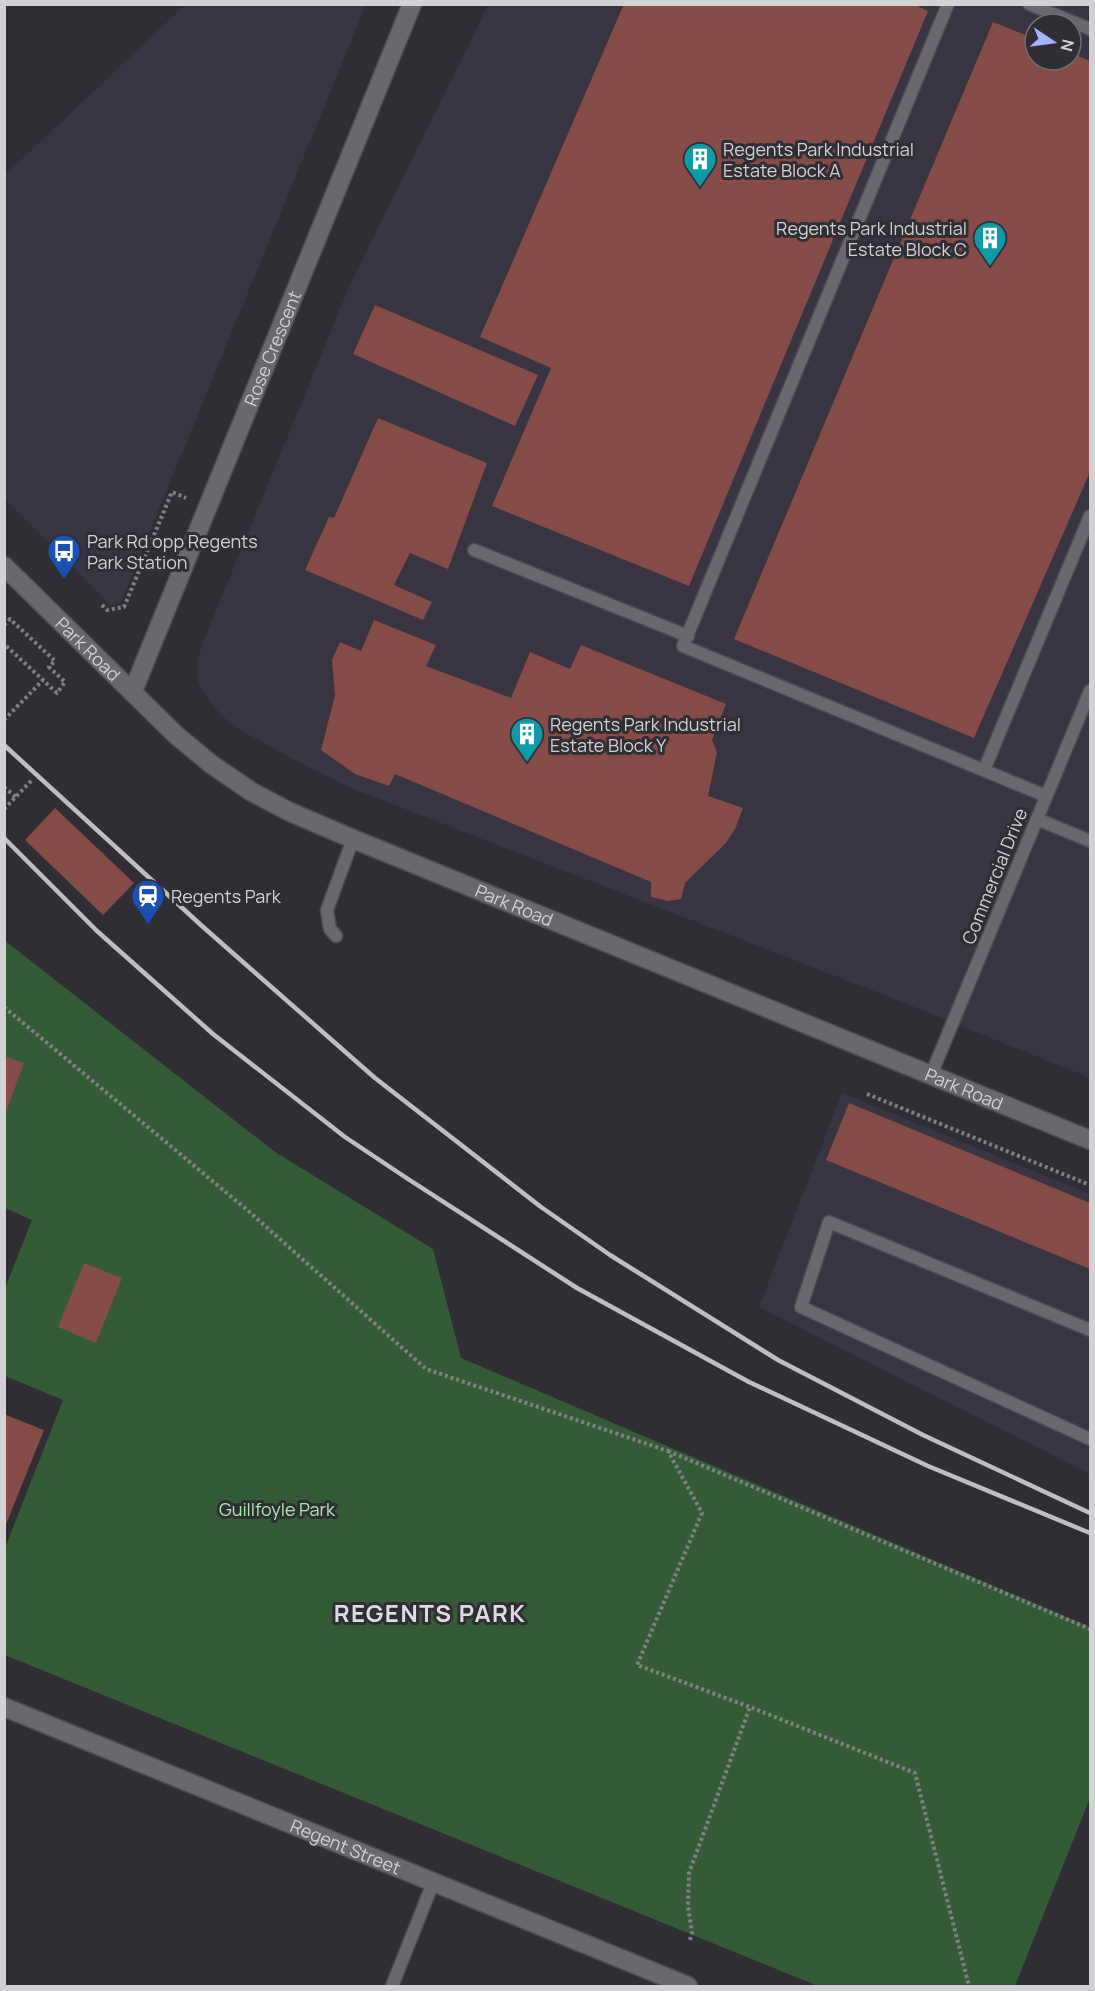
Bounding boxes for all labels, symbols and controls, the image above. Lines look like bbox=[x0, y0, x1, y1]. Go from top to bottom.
north arrow bbox=[1023, 12, 1083, 72]
text: N bbox=[1056, 37, 1080, 53]
place label: Regents Park Industrial Estate Block A bbox=[723, 137, 914, 182]
building icon: Regents Park Industrial Estate Block A bbox=[682, 141, 718, 188]
place label: Regents Park Industrial Estate Block C bbox=[776, 216, 967, 261]
building icon: Regents Park Industrial Estate Block C bbox=[972, 220, 1008, 267]
street label: Rose Crescent bbox=[238, 287, 306, 409]
place label: Park Rd opp Regents Park Station bbox=[87, 529, 258, 574]
bus stop icon: Park Rd opp Regents Park Station bbox=[46, 533, 82, 580]
street label: Park Road bbox=[50, 611, 126, 686]
place label: Regents Park Industrial Estate Block Y bbox=[550, 712, 741, 757]
building icon: Regents Park Industrial Estate Block Y bbox=[509, 716, 545, 763]
street label: Commercial Drive bbox=[956, 804, 1032, 948]
station icon: Regents Park bbox=[130, 878, 166, 925]
street label: Park Road bbox=[472, 878, 557, 932]
place label: Regents Park bbox=[171, 884, 282, 908]
street label: Park Road bbox=[922, 1062, 1007, 1115]
park label: Guillfoyle Park bbox=[219, 1497, 336, 1521]
district label: REGENTS PARK bbox=[334, 1596, 526, 1629]
street label: Regent Street bbox=[287, 1813, 404, 1880]

